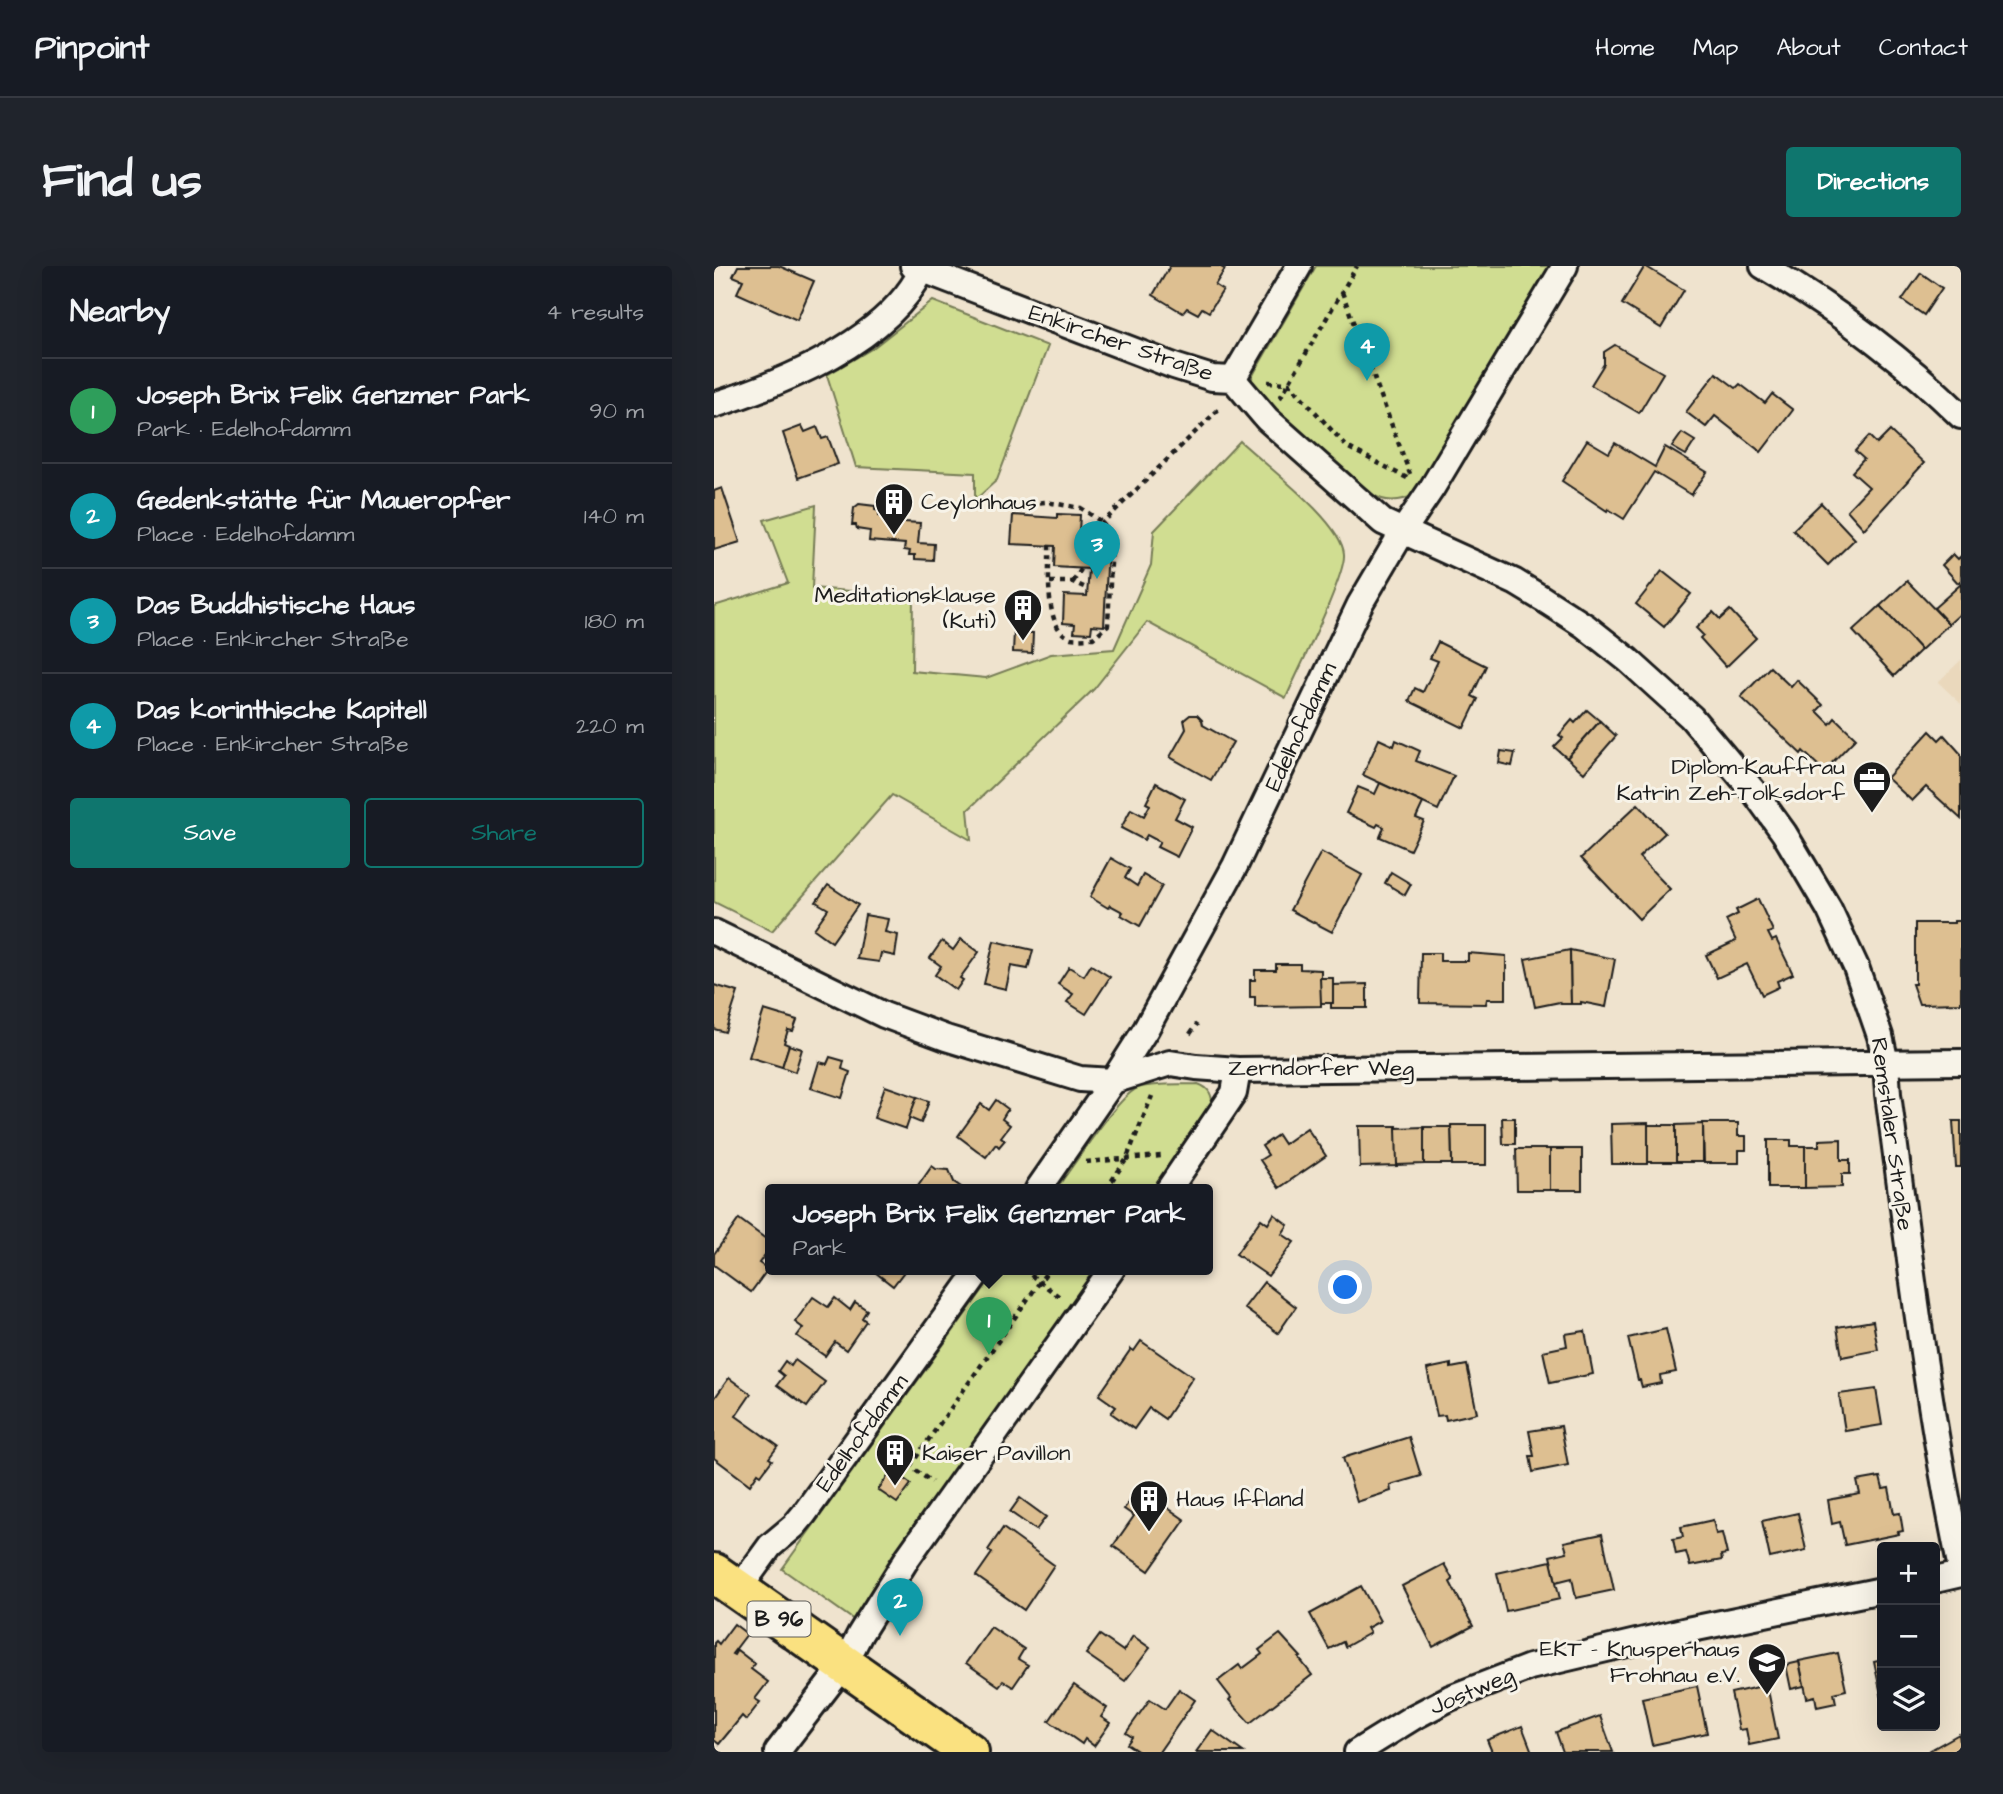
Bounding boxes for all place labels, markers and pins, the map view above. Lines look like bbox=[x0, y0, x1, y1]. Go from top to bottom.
pin: 4 bbox=[1344, 323, 1390, 381]
building icon: Ceylonhaus bbox=[873, 481, 915, 536]
place label: Ceylonhaus bbox=[921, 486, 1037, 519]
pin: 3 bbox=[1074, 521, 1120, 579]
place label: Meditationsklause (Kuti) bbox=[814, 579, 996, 637]
building icon: Meditationsklause (Kuti) bbox=[1002, 587, 1044, 642]
place label: Diplom-Kauffrau Katrin Zeh-Tolksdorf bbox=[1617, 751, 1845, 809]
office icon: Diplom-Kauffrau Katrin Zeh-Tolksdorf bbox=[1851, 759, 1893, 814]
pin: 1 bbox=[966, 1297, 1012, 1355]
building icon: Kaiser Pavillon bbox=[874, 1432, 916, 1487]
place label: Kaiser Pavillon bbox=[922, 1437, 1070, 1469]
building icon: Haus Iffland bbox=[1128, 1478, 1170, 1533]
place label: Haus Iffland bbox=[1176, 1483, 1304, 1515]
pin: 2 bbox=[877, 1578, 923, 1636]
place label: EKT - Knusperhaus Frohnau e.V. bbox=[1540, 1633, 1740, 1691]
school or university icon: EKT - Knusperhaus Frohnau e.V. bbox=[1746, 1641, 1788, 1696]

